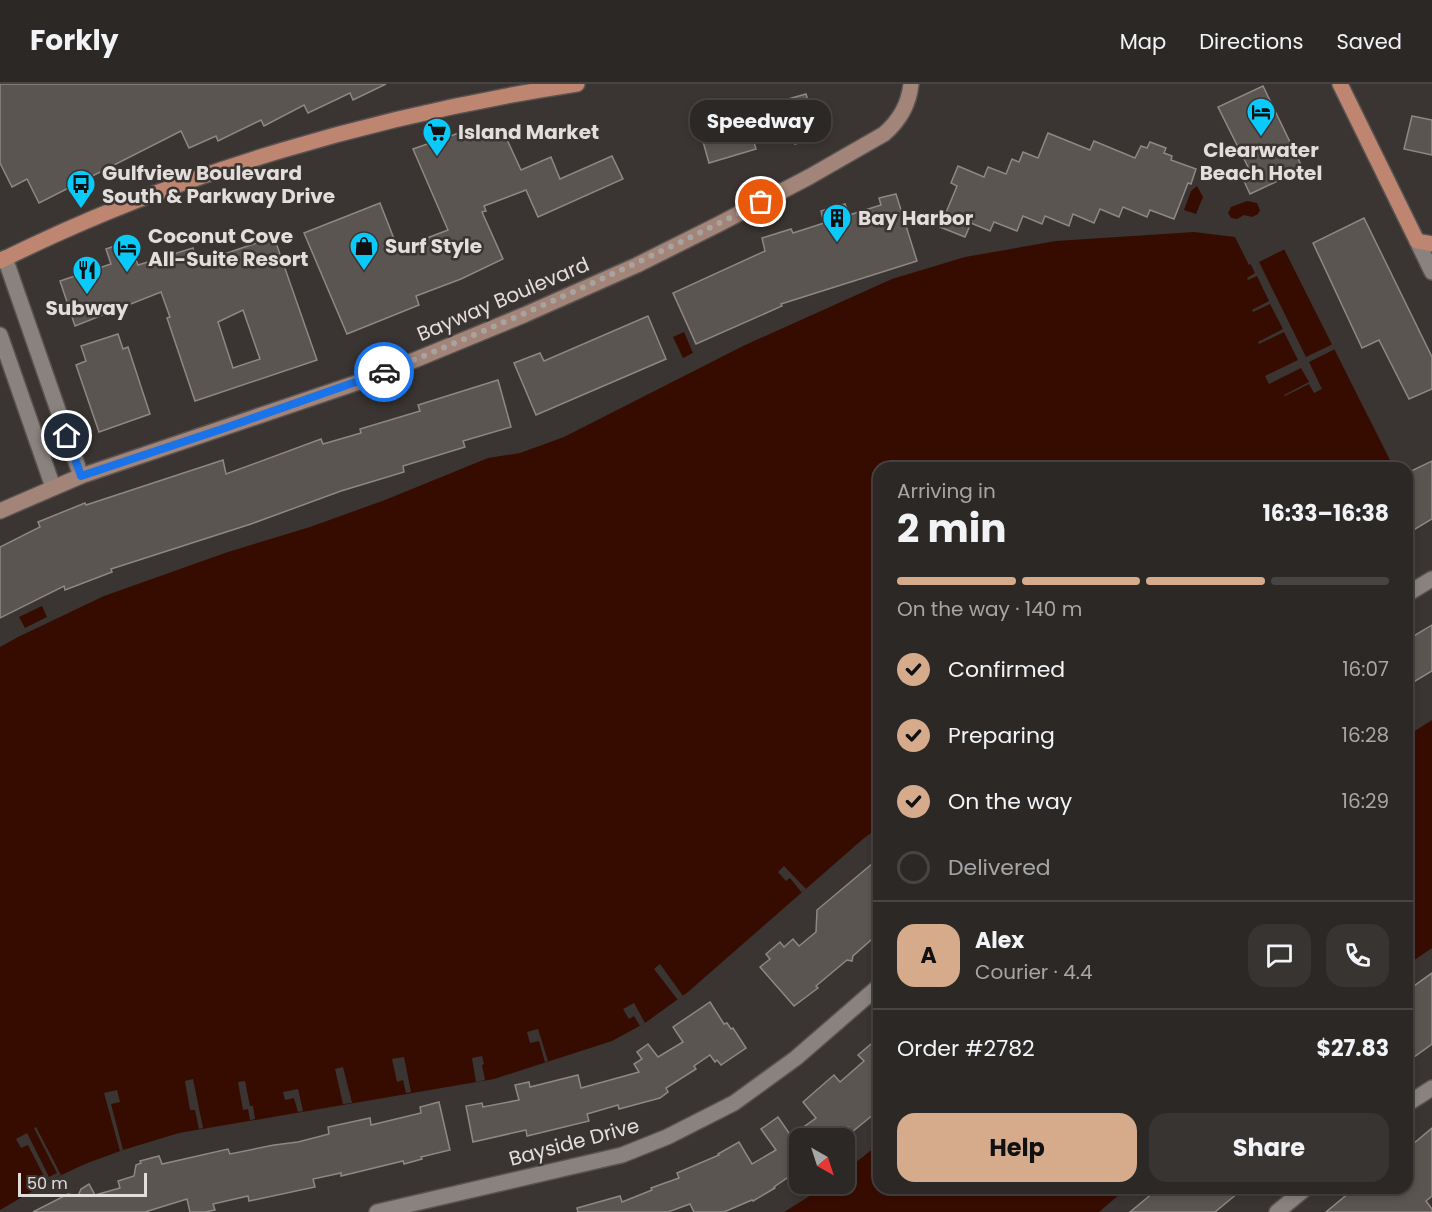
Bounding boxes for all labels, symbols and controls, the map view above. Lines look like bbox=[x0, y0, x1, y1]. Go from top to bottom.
text: Forkly bbox=[30, 21, 118, 60]
text: Map bbox=[1120, 27, 1166, 56]
text: Directions bbox=[1199, 27, 1303, 56]
text: Saved bbox=[1336, 27, 1402, 56]
hotel icon: Clearwater Beach Hotel bbox=[1245, 96, 1277, 138]
callout: Speedway bbox=[690, 100, 831, 142]
text: Speedway bbox=[707, 107, 814, 135]
supermarket icon: Island Market bbox=[421, 116, 453, 158]
place label: Island Market bbox=[458, 118, 599, 146]
place label: Clearwater Beach Hotel bbox=[1200, 136, 1322, 187]
place label: Gulfview Boulevard South & Parkway Drive bbox=[102, 159, 335, 210]
bus stop icon: Gulfview Boulevard South & Parkway Drive bbox=[65, 168, 97, 210]
pin bbox=[735, 176, 786, 227]
icon: bag bbox=[744, 185, 777, 218]
building icon: Bay Harbor bbox=[821, 202, 853, 244]
place label: Bay Harbor bbox=[858, 204, 974, 232]
place label: Coconut Cove All-Suite Resort bbox=[148, 222, 308, 273]
shop icon: Surf Style bbox=[348, 230, 380, 272]
hotel icon: Coconut Cove All-Suite Resort bbox=[111, 232, 143, 274]
place label: Surf Style bbox=[385, 232, 482, 260]
street label: Bayway Boulevard bbox=[413, 250, 593, 348]
restaurant icon: Subway bbox=[71, 254, 103, 296]
place label: Subway bbox=[46, 294, 129, 322]
courier bbox=[354, 342, 414, 402]
icon: car bbox=[368, 356, 401, 389]
pin bbox=[41, 410, 92, 461]
icon: home bbox=[50, 419, 83, 452]
text: Arriving in bbox=[897, 477, 996, 505]
text: 16:33–16:38 bbox=[1262, 498, 1389, 529]
text: 2 min bbox=[897, 501, 1007, 556]
text: On the way · 140 m bbox=[897, 595, 1082, 623]
icon: check bbox=[897, 653, 930, 686]
text: Confirmed bbox=[948, 654, 1065, 685]
text: 16:07 bbox=[1342, 655, 1389, 683]
icon: check bbox=[897, 719, 930, 752]
text: Preparing bbox=[948, 720, 1055, 751]
text: 16:28 bbox=[1342, 721, 1389, 749]
icon: check bbox=[897, 785, 930, 818]
text: On the way bbox=[948, 786, 1072, 817]
text: 16:29 bbox=[1342, 787, 1389, 815]
text: Delivered bbox=[948, 852, 1051, 883]
button: chat bbox=[1248, 924, 1311, 987]
button: phone bbox=[1326, 924, 1389, 987]
text: Alex bbox=[975, 925, 1024, 956]
text: A bbox=[920, 940, 937, 971]
text: Courier · 4.4 bbox=[975, 958, 1093, 986]
text: Order #2782 bbox=[897, 1033, 1035, 1064]
text: $27.83 bbox=[1316, 1033, 1389, 1064]
street label: Bayside Drive bbox=[506, 1111, 642, 1173]
button: Help bbox=[897, 1113, 1137, 1182]
button: Share bbox=[1149, 1113, 1389, 1182]
north arrow bbox=[789, 1128, 855, 1194]
map controls bbox=[789, 1128, 855, 1194]
scale bar bbox=[18, 1170, 147, 1198]
text: 50 m bbox=[27, 1172, 68, 1195]

